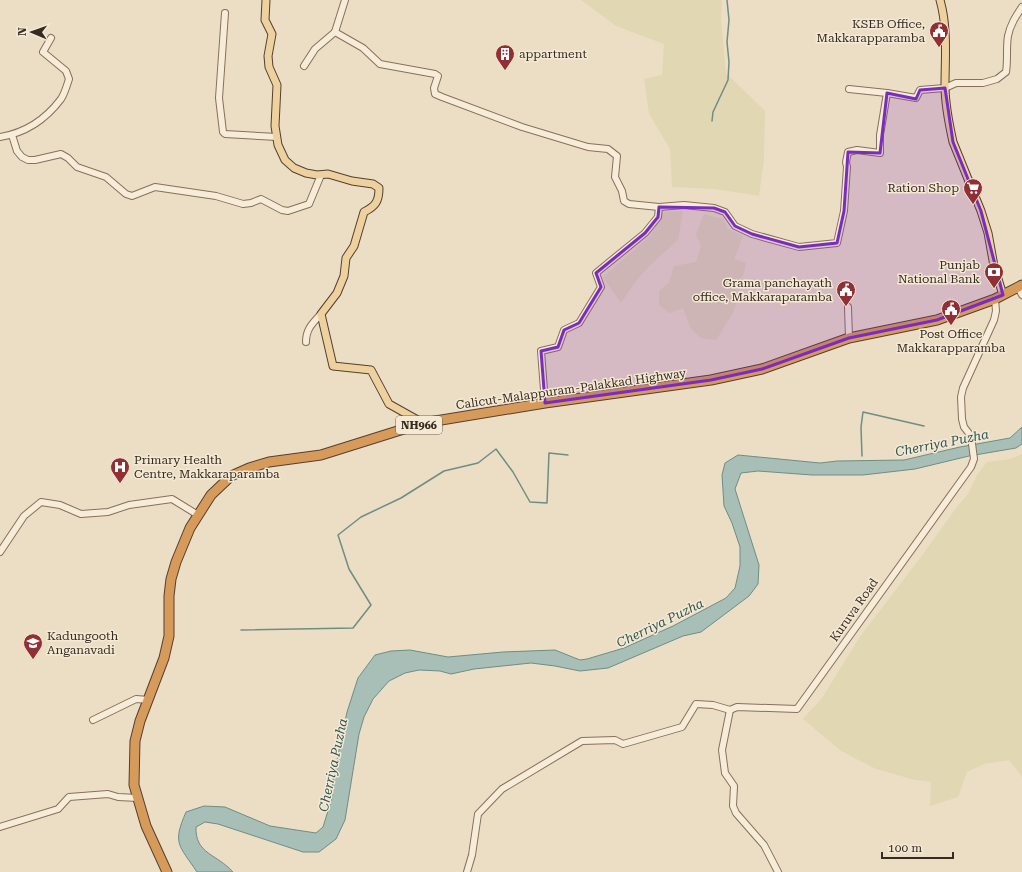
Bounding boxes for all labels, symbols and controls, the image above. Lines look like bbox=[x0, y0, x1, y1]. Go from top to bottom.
north arrow bbox=[12, 12, 52, 52]
place label: KSEB Office, Makkarapparamba bbox=[817, 17, 925, 45]
public building icon: KSEB Office, Makkarapparamba bbox=[928, 20, 950, 48]
text: N bbox=[16, 27, 29, 36]
building icon: appartment bbox=[494, 43, 516, 71]
place label: appartment bbox=[519, 47, 587, 61]
supermarket icon: Ration Shop bbox=[962, 177, 984, 205]
place label: Ration Shop bbox=[888, 181, 959, 195]
place label: Punjab National Bank bbox=[898, 258, 980, 286]
bank icon: Punjab National Bank bbox=[983, 261, 1005, 289]
place label: Grama panchayath office, Makkaraparamba bbox=[693, 276, 832, 304]
public building icon: Grama panchayath office, Makkaraparamba bbox=[835, 279, 857, 307]
public building icon: Post Office Makkarapparamba bbox=[940, 298, 962, 326]
place label: Post Office Makkarapparamba bbox=[897, 327, 1006, 355]
street label: Calicut-Malappuram-Palakkad Highway bbox=[455, 366, 688, 412]
road number: NH966 bbox=[396, 416, 442, 434]
water label: Cherriya Puzha bbox=[894, 427, 990, 459]
place label: Primary Health Centre, Makkaraparamba bbox=[134, 453, 280, 481]
hospital icon: Primary Health Centre, Makkaraparamba bbox=[109, 456, 131, 484]
street label: Kuruva Road bbox=[827, 575, 881, 644]
water label: Cherriya Puzha bbox=[614, 595, 706, 651]
place label: Kadungooth Anganavadi bbox=[47, 629, 119, 657]
school or university icon: Kadungooth Anganavadi bbox=[22, 632, 44, 660]
water label: Cherriya Puzha bbox=[316, 717, 350, 813]
scale bar bbox=[882, 834, 953, 860]
text: 100 m bbox=[888, 841, 922, 855]

